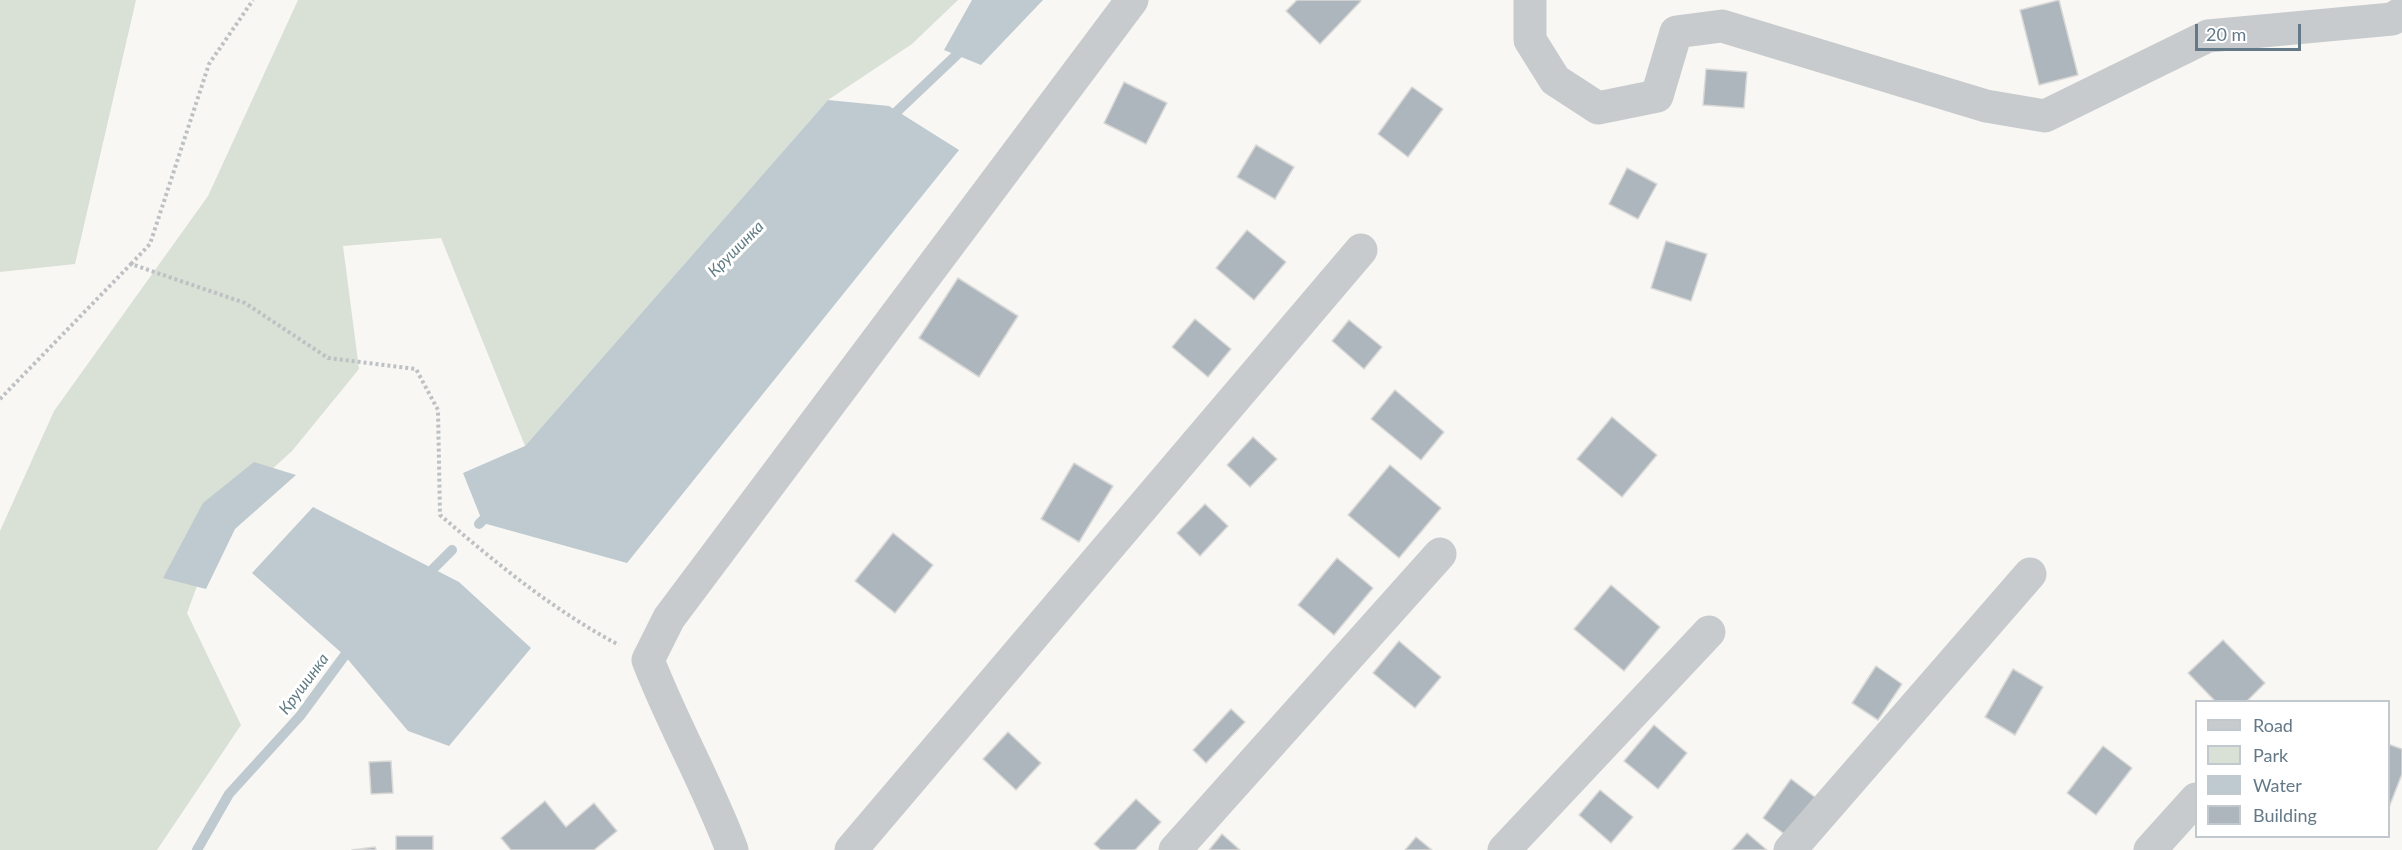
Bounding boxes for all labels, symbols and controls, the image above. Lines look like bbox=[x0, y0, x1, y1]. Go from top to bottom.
scale bar bbox=[2198, 12, 2304, 50]
text: 20 m bbox=[2206, 23, 2246, 45]
water label: Крушинка bbox=[704, 217, 768, 281]
water label: Крушинка bbox=[275, 650, 333, 718]
legend bbox=[2195, 700, 2390, 838]
text: Road bbox=[2253, 714, 2293, 736]
text: Park bbox=[2253, 744, 2288, 766]
text: Water bbox=[2253, 774, 2302, 796]
text: Building bbox=[2253, 804, 2317, 826]

